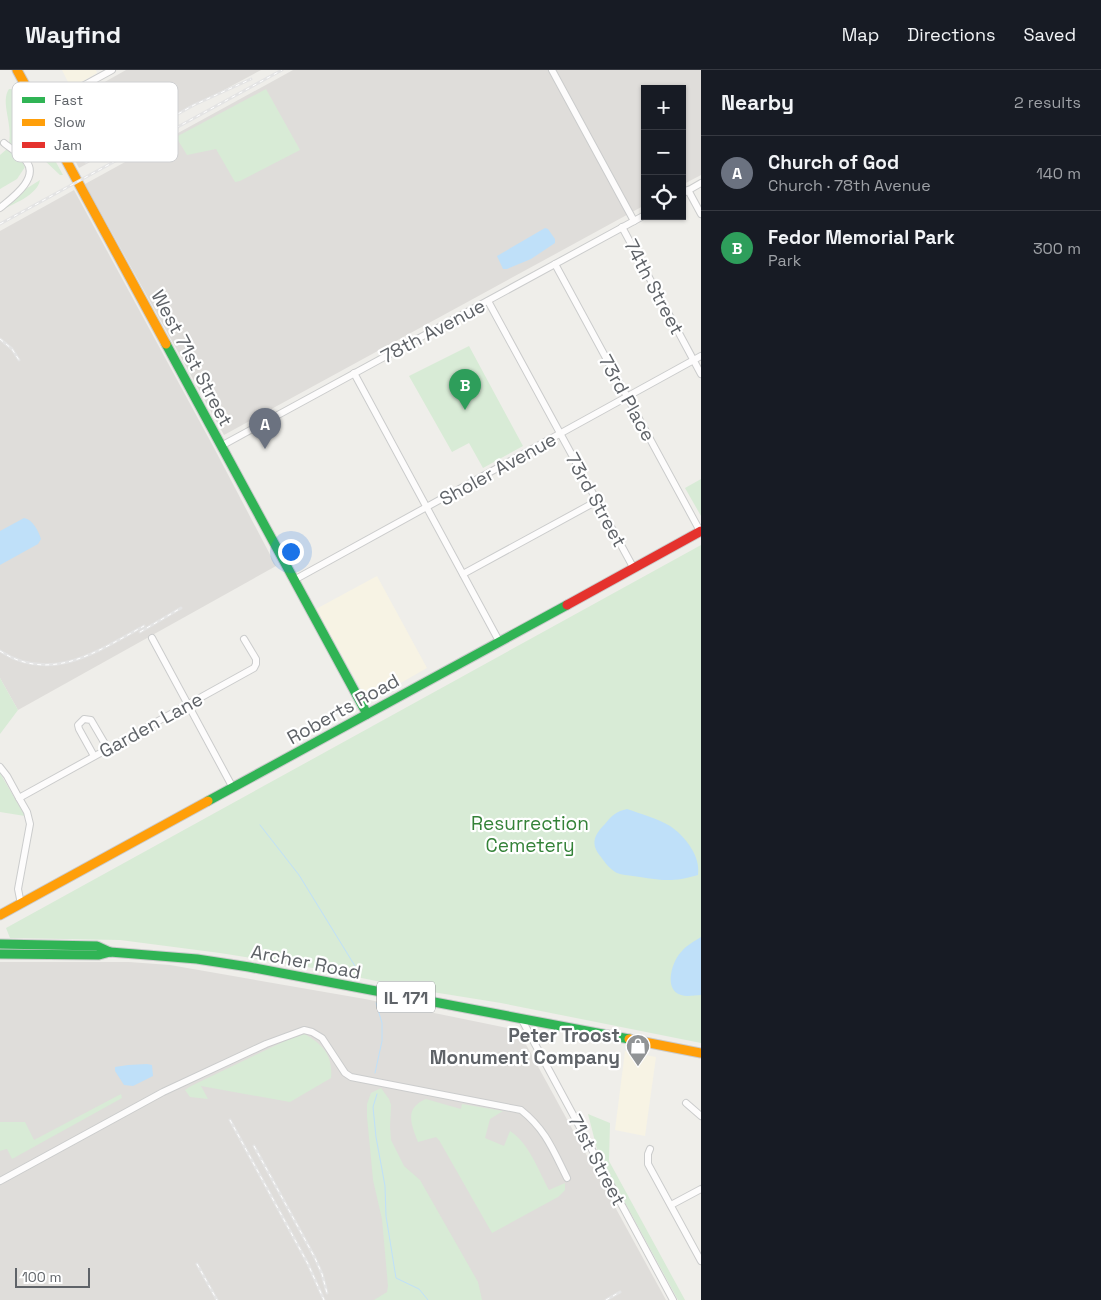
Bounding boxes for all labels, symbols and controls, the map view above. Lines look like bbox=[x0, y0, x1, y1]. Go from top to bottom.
text: Wayfind bbox=[25, 19, 121, 50]
text: Map bbox=[842, 23, 879, 46]
text: Directions bbox=[907, 23, 996, 46]
text: Saved bbox=[1024, 23, 1076, 46]
legend bbox=[12, 82, 178, 162]
map controls bbox=[641, 85, 686, 220]
button: + bbox=[641, 85, 686, 130]
text: Nearby bbox=[721, 89, 794, 116]
text: Fast bbox=[54, 91, 83, 109]
text: 2 results bbox=[1014, 92, 1081, 113]
text: Slow bbox=[54, 113, 86, 131]
button: − bbox=[641, 130, 686, 175]
text: Jam bbox=[54, 136, 82, 154]
text: Church of God bbox=[768, 150, 899, 175]
text: A bbox=[732, 163, 742, 184]
text: 140 m bbox=[1036, 163, 1081, 184]
button: locate bbox=[641, 175, 686, 220]
text: Church · 78th Avenue bbox=[768, 175, 931, 196]
text: Fedor Memorial Park bbox=[768, 225, 955, 250]
street label: 74th Street bbox=[618, 235, 690, 339]
text: B bbox=[732, 238, 742, 259]
text: 300 m bbox=[1033, 238, 1081, 259]
text: Park bbox=[768, 250, 801, 271]
street label: West 71st Street bbox=[146, 285, 238, 431]
street label: 78th Avenue bbox=[377, 293, 489, 369]
street label: 73rd Place bbox=[593, 350, 661, 446]
pin: B bbox=[449, 369, 481, 410]
pin: A bbox=[249, 408, 281, 449]
street label: Sholer Avenue bbox=[435, 427, 561, 511]
street label: 73rd Street bbox=[560, 448, 632, 552]
your location bbox=[278, 539, 304, 565]
street label: Roberts Road bbox=[282, 668, 404, 750]
street label: Garden Lane bbox=[95, 686, 207, 764]
park label: Resurrection Cemetery bbox=[471, 811, 589, 858]
street label: Archer Road bbox=[249, 939, 363, 985]
road number: IL 171 bbox=[377, 982, 435, 1012]
place label: Peter Troost Monument Company bbox=[430, 1023, 620, 1070]
shop icon: Peter Troost Monument Company bbox=[625, 1033, 651, 1067]
street label: 71st Street bbox=[563, 1110, 631, 1210]
scale bar bbox=[15, 1265, 90, 1288]
text: 100 m bbox=[22, 1268, 61, 1286]

